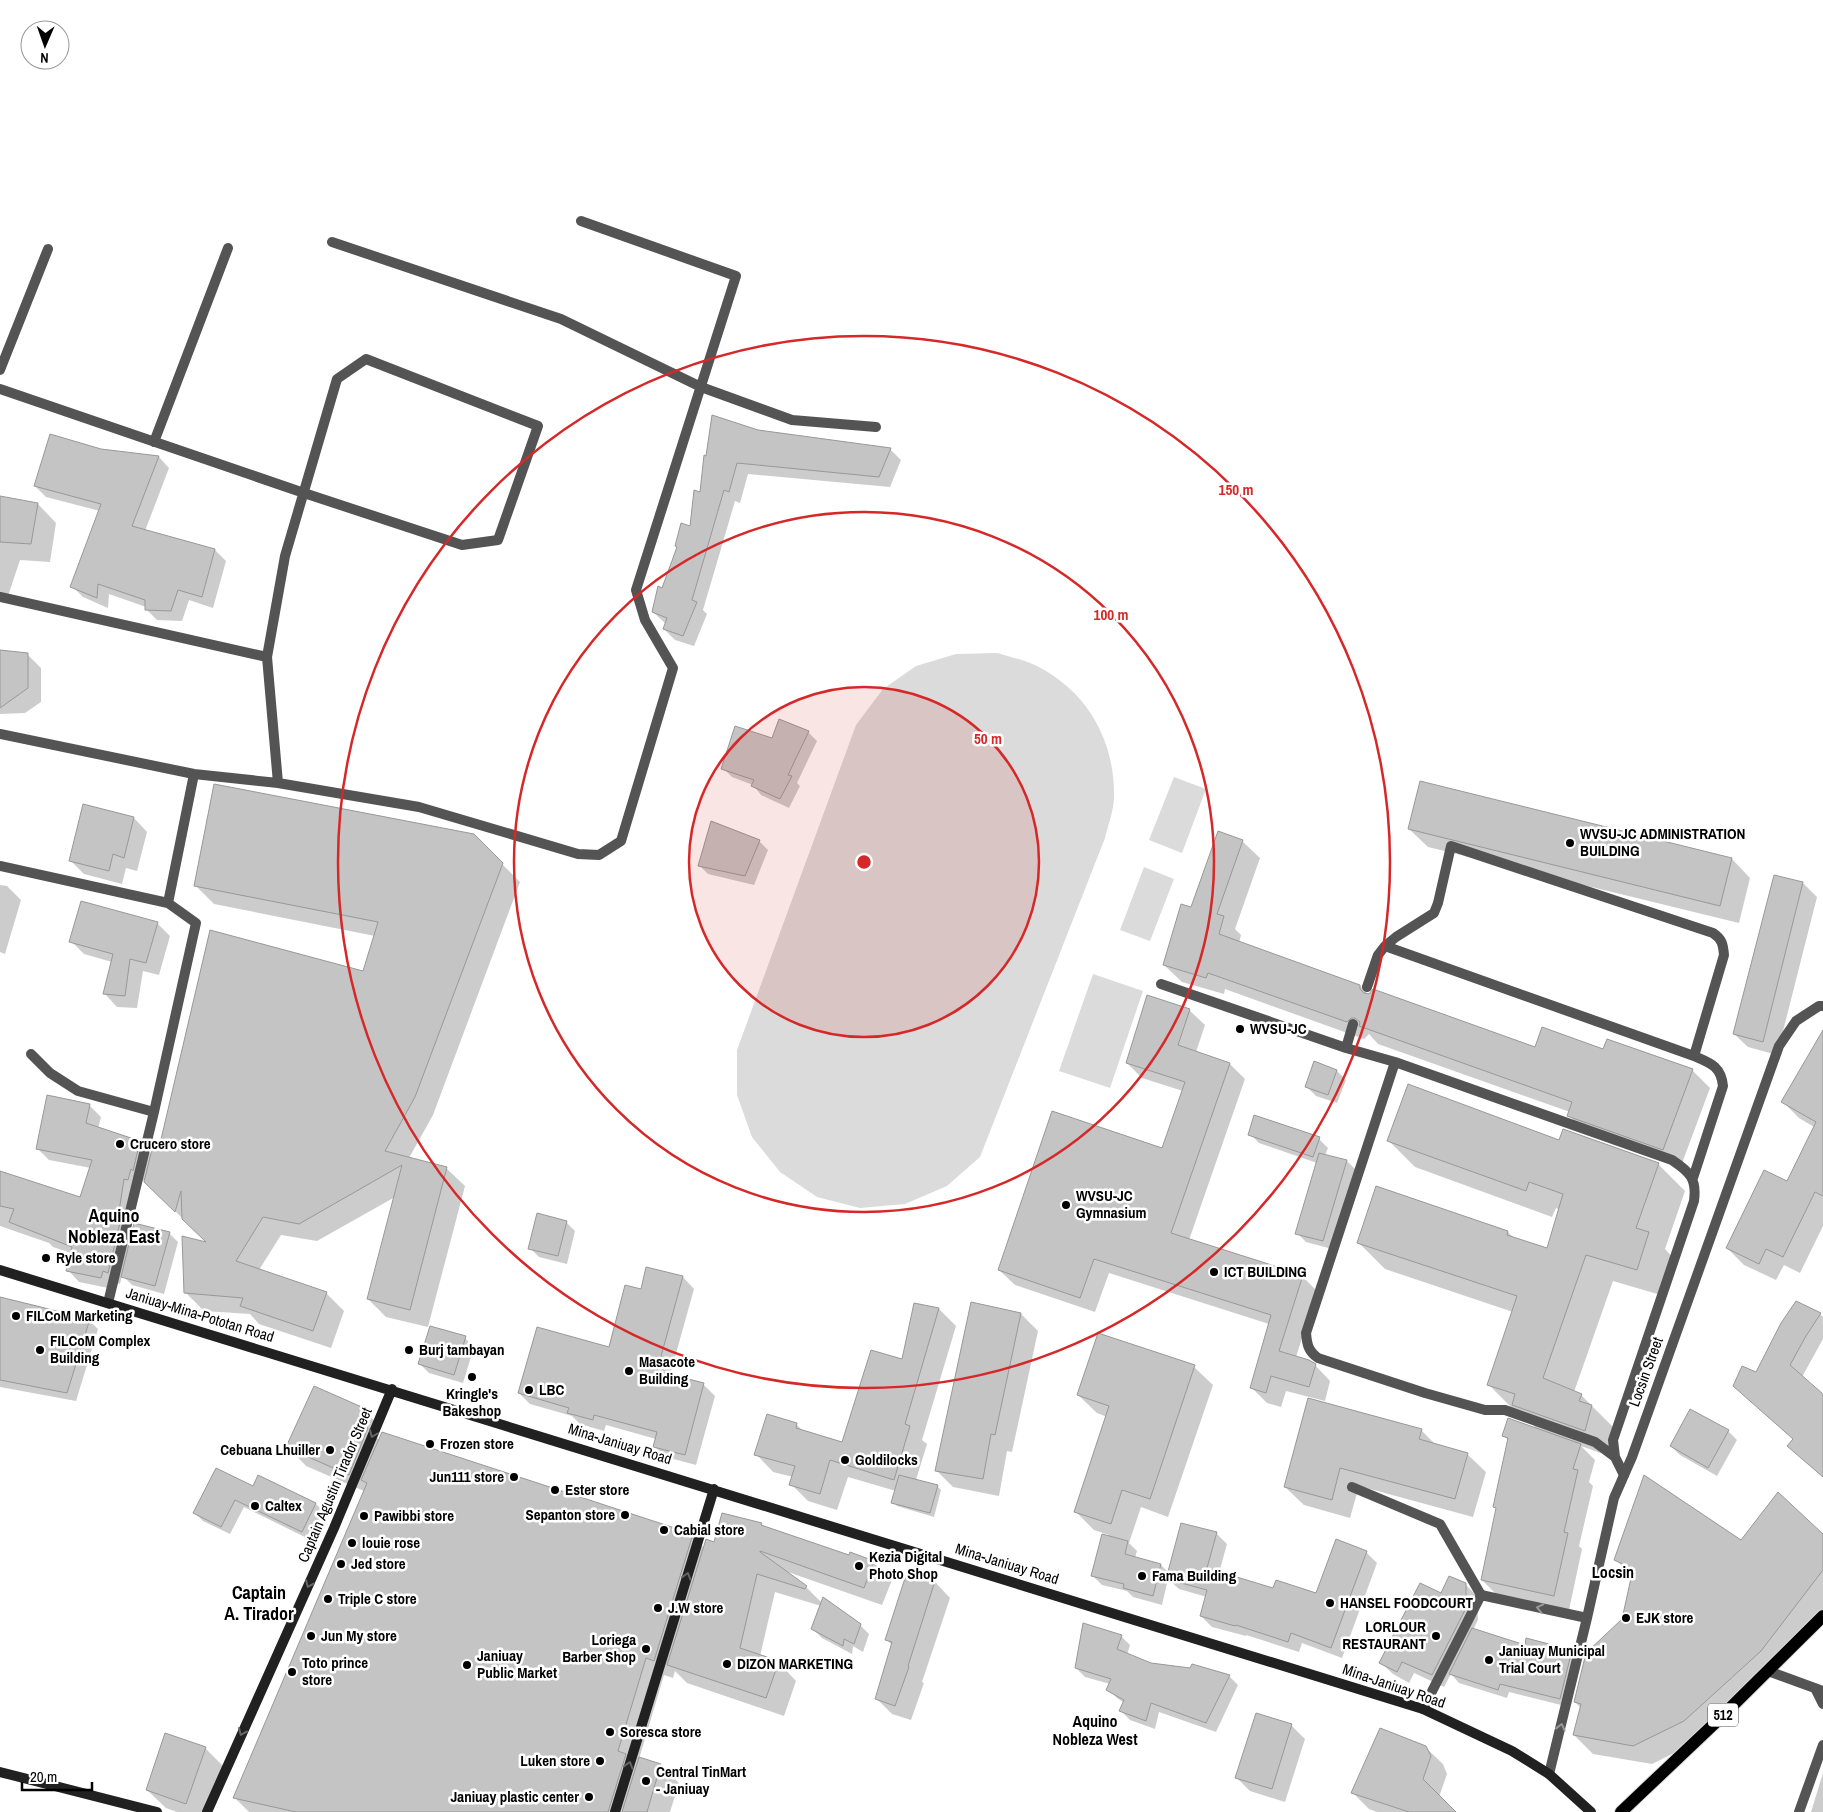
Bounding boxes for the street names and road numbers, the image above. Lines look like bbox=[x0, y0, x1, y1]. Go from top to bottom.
street label: Janiuay-Mina-Pototan Road bbox=[124, 1282, 277, 1347]
street label: Locsin Street bbox=[1623, 1334, 1668, 1409]
street label: Captain Agustin Tirador Street bbox=[292, 1404, 377, 1565]
street label: Mina-Janiuay Road bbox=[566, 1418, 675, 1469]
street label: Mina-Janiuay Road bbox=[953, 1538, 1062, 1589]
street label: Mina-Janiuay Road bbox=[1340, 1658, 1448, 1713]
road number: 512 bbox=[1708, 1704, 1738, 1726]

